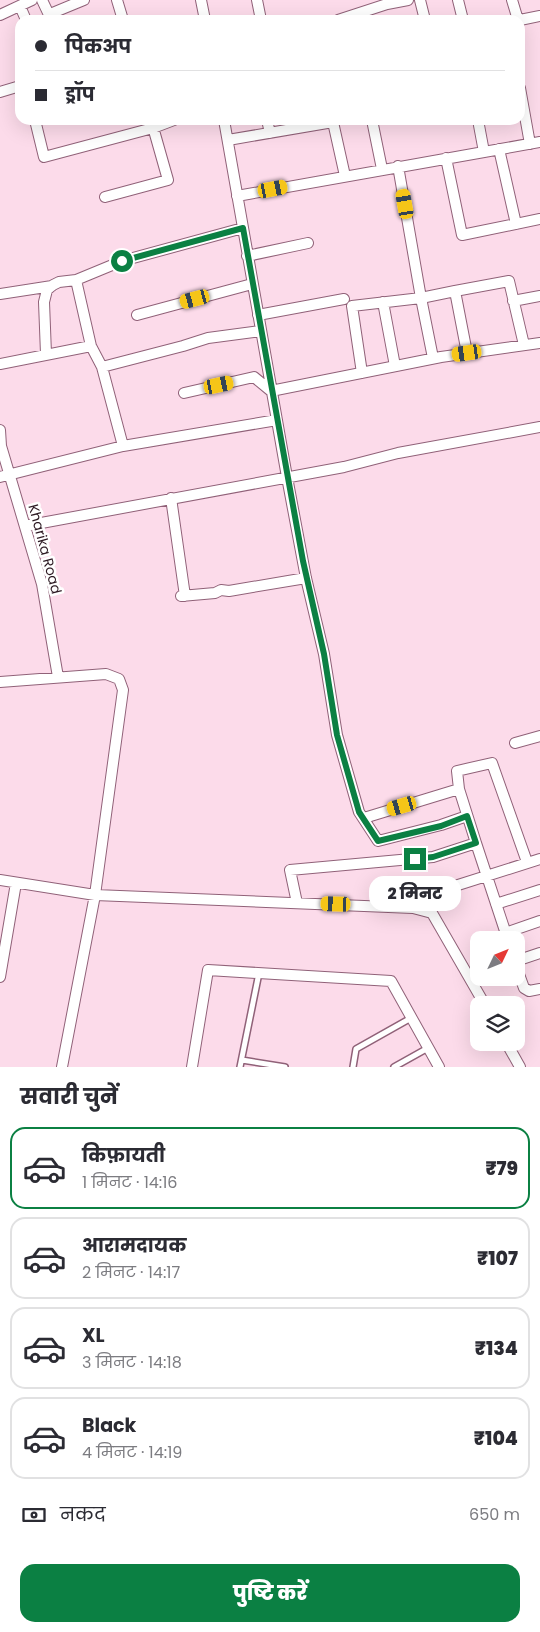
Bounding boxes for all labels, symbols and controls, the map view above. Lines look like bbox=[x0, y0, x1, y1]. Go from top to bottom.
text: पिकअप bbox=[65, 33, 131, 60]
text: ड्रॉप bbox=[65, 81, 95, 108]
car bbox=[256, 179, 289, 199]
car bbox=[395, 188, 414, 220]
route start bbox=[111, 250, 133, 272]
car bbox=[178, 288, 211, 310]
car bbox=[451, 343, 482, 363]
car bbox=[202, 375, 235, 395]
street label: Kharika Road bbox=[23, 502, 67, 596]
car bbox=[385, 795, 418, 817]
route end bbox=[404, 848, 426, 870]
callout: 2 मिनट bbox=[369, 876, 461, 912]
text: 2 मिनट bbox=[388, 882, 442, 905]
car bbox=[320, 896, 351, 912]
north arrow bbox=[470, 931, 525, 986]
map controls bbox=[470, 931, 525, 1051]
button: layers bbox=[470, 996, 525, 1051]
text: सवारी चुनें bbox=[20, 1081, 118, 1112]
text: किफ़ायती bbox=[82, 1142, 165, 1169]
icon: car bbox=[22, 1146, 67, 1191]
text: ₹79 bbox=[485, 1155, 518, 1182]
text: 1 मिनट · 14:16 bbox=[82, 1171, 178, 1194]
text: आरामदायक bbox=[82, 1232, 187, 1259]
icon: car bbox=[22, 1236, 67, 1281]
text: ₹107 bbox=[477, 1245, 518, 1272]
text: 2 मिनट · 14:17 bbox=[82, 1261, 180, 1284]
text: XL bbox=[82, 1322, 105, 1349]
icon: car bbox=[22, 1326, 67, 1371]
text: ₹134 bbox=[475, 1335, 518, 1362]
text: 3 मिनट · 14:18 bbox=[82, 1351, 182, 1374]
text: Black bbox=[82, 1412, 136, 1439]
icon: car bbox=[22, 1416, 67, 1461]
text: ₹104 bbox=[474, 1425, 518, 1452]
text: 4 मिनट · 14:19 bbox=[82, 1441, 182, 1464]
icon: cash bbox=[20, 1501, 48, 1529]
text: नकद bbox=[60, 1501, 105, 1528]
text: 650 m bbox=[469, 1503, 520, 1526]
button: पुष्टि करें bbox=[20, 1564, 520, 1622]

